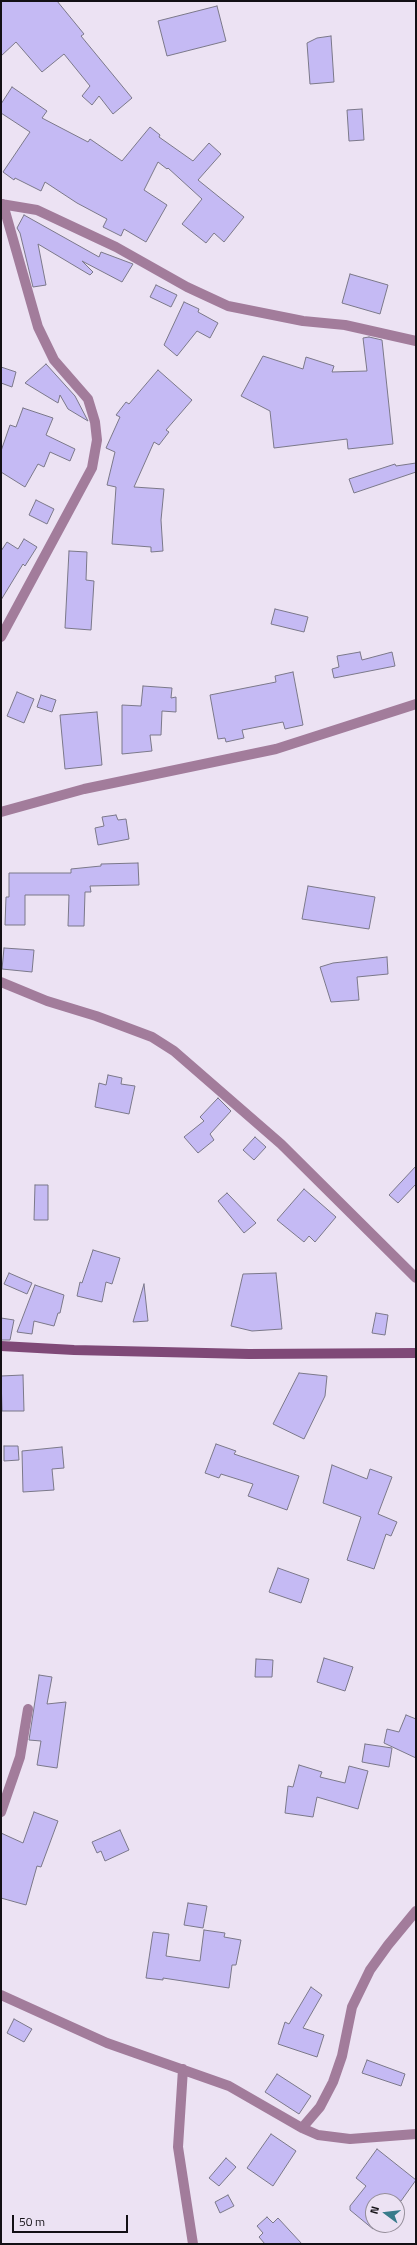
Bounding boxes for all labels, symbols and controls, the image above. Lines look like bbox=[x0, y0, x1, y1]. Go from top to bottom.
north arrow bbox=[365, 2193, 405, 2233]
text: N bbox=[366, 2204, 383, 2216]
scale bar bbox=[14, 2207, 130, 2233]
text: 50 m bbox=[19, 2212, 45, 2231]

